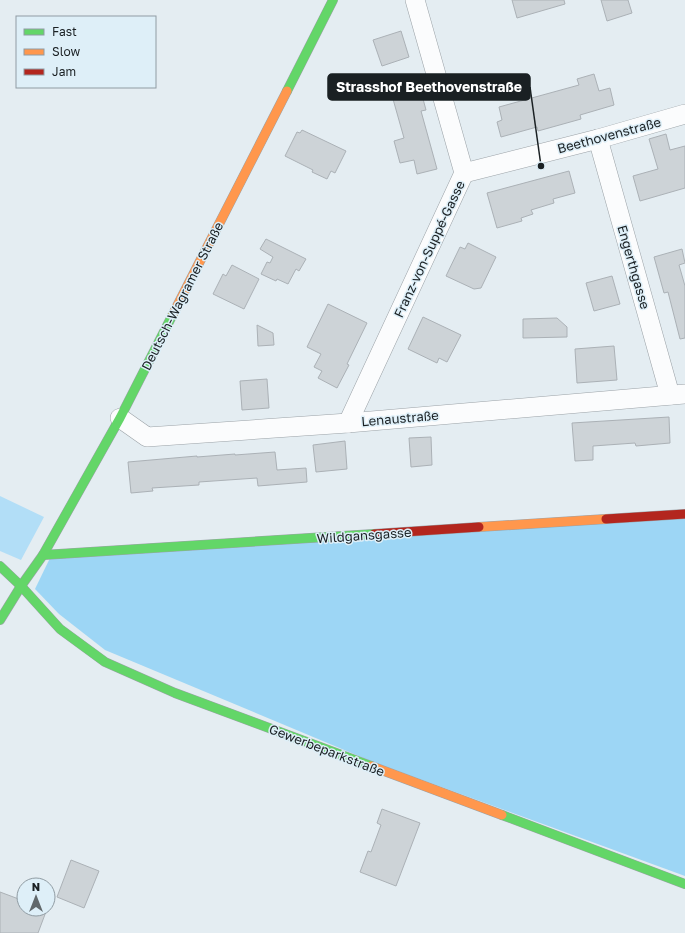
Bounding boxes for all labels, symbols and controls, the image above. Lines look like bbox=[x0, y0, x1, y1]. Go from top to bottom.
legend bbox=[16, 16, 156, 88]
text: Fast bbox=[52, 24, 77, 39]
text: Slow bbox=[52, 44, 80, 59]
text: Jam bbox=[52, 64, 76, 79]
callout: Strasshof Beethovenstraße bbox=[328, 74, 530, 100]
text: Strasshof Beethovenstraße bbox=[336, 78, 522, 95]
street label: Beethovenstraße bbox=[555, 113, 663, 157]
street label: Franz-von-Suppé-Gasse bbox=[390, 178, 468, 320]
street label: Deutsch-Wagramer Straße bbox=[138, 219, 226, 373]
street label: Engerthgasse bbox=[614, 223, 654, 311]
street label: Lenaustraße bbox=[361, 407, 439, 429]
street label: Wildgansgasse bbox=[316, 524, 412, 546]
street label: Gewerbeparkstraße bbox=[267, 721, 387, 779]
north arrow bbox=[16, 877, 56, 917]
text: N bbox=[32, 880, 40, 893]

